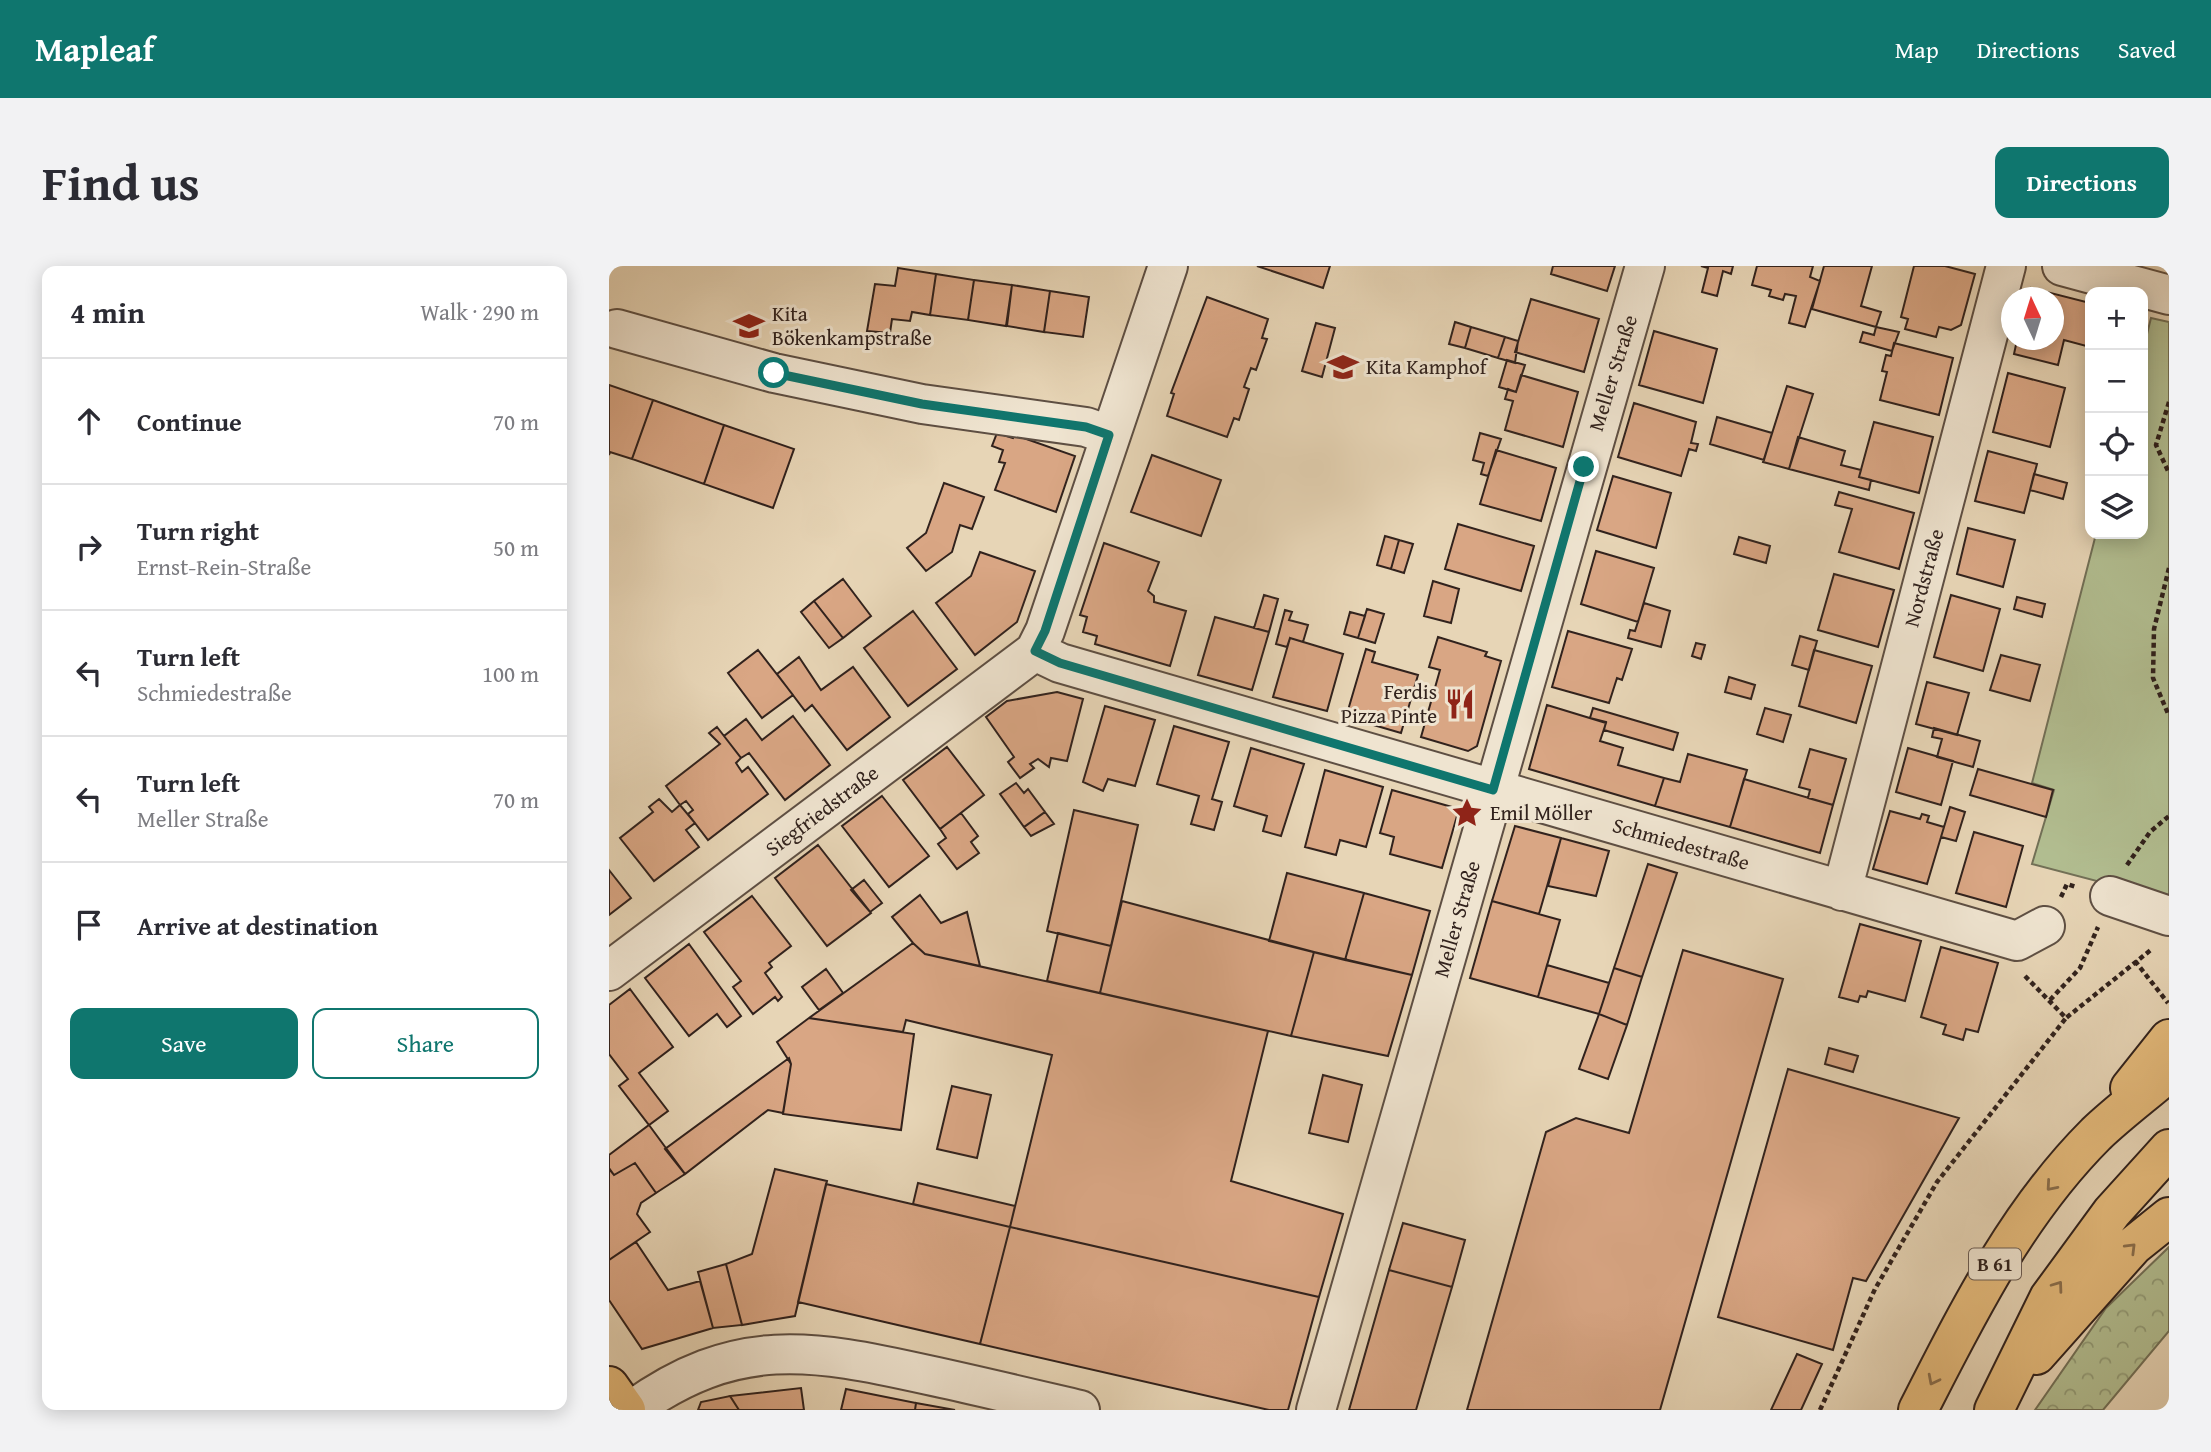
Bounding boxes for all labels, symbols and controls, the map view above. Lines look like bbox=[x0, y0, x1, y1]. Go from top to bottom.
text: Mapleaf bbox=[35, 25, 154, 73]
text: Map bbox=[1895, 32, 1939, 67]
text: Directions bbox=[1977, 32, 2080, 67]
text: Saved bbox=[2118, 32, 2176, 67]
text: Find us bbox=[42, 146, 200, 218]
button: Directions bbox=[1995, 147, 2169, 218]
north arrow bbox=[2001, 287, 2064, 350]
map controls bbox=[2085, 287, 2148, 539]
button: + bbox=[2085, 287, 2148, 350]
text: 4 min bbox=[70, 290, 145, 334]
text: Walk · 290 m bbox=[420, 295, 539, 328]
place label: Kita Bökenkampstraße bbox=[772, 298, 932, 353]
school or university icon: Kita Bökenkampstraße bbox=[732, 309, 766, 343]
street label: Meller Straße bbox=[1580, 311, 1645, 435]
school or university icon: Kita Kamphof bbox=[1326, 350, 1360, 384]
button: − bbox=[2085, 350, 2148, 413]
place label: Kita Kamphof bbox=[1366, 351, 1489, 382]
route start bbox=[758, 357, 789, 388]
icon: ahead bbox=[70, 402, 108, 440]
text: Continue bbox=[137, 402, 242, 441]
text: 70 m bbox=[493, 405, 539, 438]
button: locate bbox=[2085, 413, 2148, 476]
route end bbox=[1568, 451, 1599, 482]
button: layers bbox=[2085, 476, 2148, 539]
text: Turn right bbox=[137, 511, 259, 550]
street label: Nordstraße bbox=[1896, 525, 1952, 630]
icon: right bbox=[70, 528, 108, 566]
text: 50 m bbox=[493, 531, 539, 564]
text: Ernst-Rein-Straße bbox=[137, 550, 311, 583]
text: Turn left bbox=[137, 637, 240, 676]
icon: left bbox=[70, 654, 108, 692]
text: 100 m bbox=[482, 657, 539, 690]
text: Schmiedestraße bbox=[137, 676, 292, 709]
place label: Ferdis Pizza Pinte bbox=[1341, 676, 1437, 731]
restaurant icon: Ferdis Pizza Pinte bbox=[1443, 687, 1477, 721]
street label: Siegfriedstraße bbox=[758, 757, 885, 864]
text: Turn left bbox=[137, 763, 240, 802]
icon: left bbox=[70, 780, 108, 818]
text: 70 m bbox=[493, 783, 539, 816]
place icon: Emil Möller bbox=[1450, 796, 1484, 830]
place label: Emil Möller bbox=[1490, 797, 1593, 828]
text: Meller Straße bbox=[137, 802, 269, 835]
street label: Schmiedestraße bbox=[1609, 809, 1753, 878]
street label: Meller Straße bbox=[1425, 857, 1488, 981]
icon: arrive bbox=[70, 906, 108, 944]
text: Arrive at destination bbox=[137, 906, 378, 945]
button: Save bbox=[70, 1008, 298, 1079]
button: Share bbox=[312, 1008, 539, 1079]
one-way arrow bbox=[2047, 1178, 2059, 1191]
one-way arrow bbox=[2123, 1244, 2136, 1257]
road number: B 61 bbox=[1969, 1248, 2021, 1280]
one-way arrow bbox=[2050, 1282, 2062, 1294]
one-way arrow bbox=[1928, 1373, 1942, 1385]

